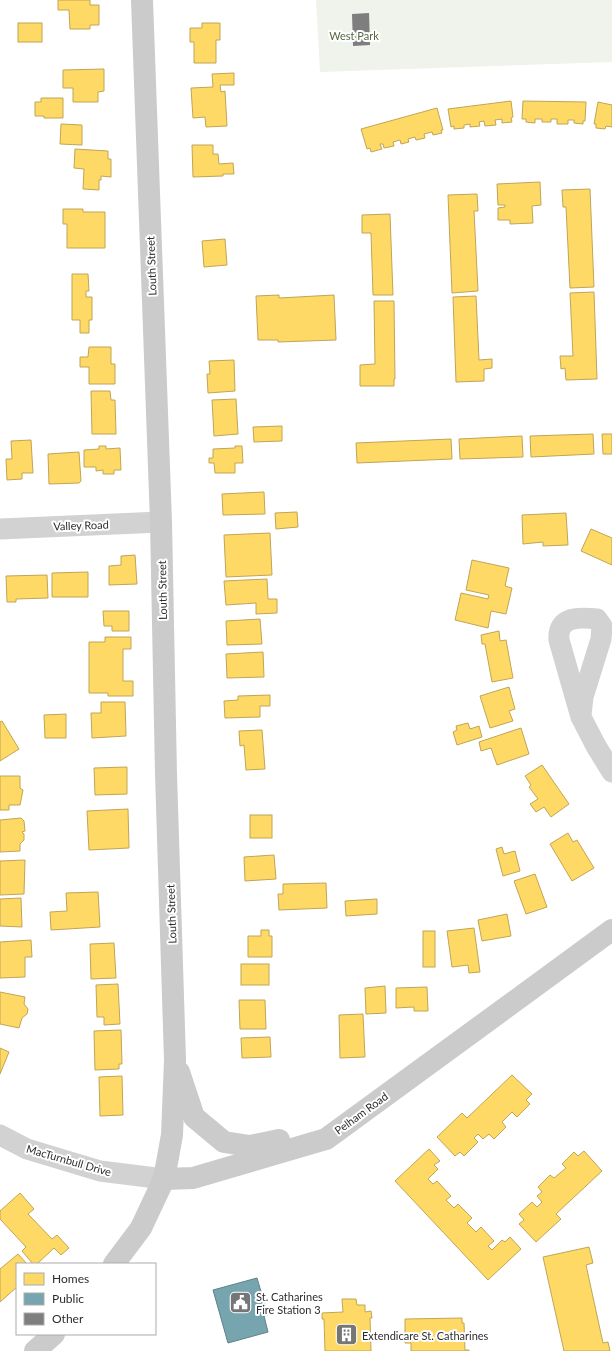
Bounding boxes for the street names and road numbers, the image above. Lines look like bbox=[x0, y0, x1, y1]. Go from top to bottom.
street label: Louth Street bbox=[143, 236, 159, 296]
street label: Valley Road bbox=[53, 518, 109, 532]
street label: Louth Street bbox=[155, 560, 169, 620]
street label: Louth Street bbox=[163, 884, 179, 944]
street label: Pelham Road bbox=[332, 1089, 390, 1137]
street label: MacTurnbull Drive bbox=[25, 1142, 113, 1178]

